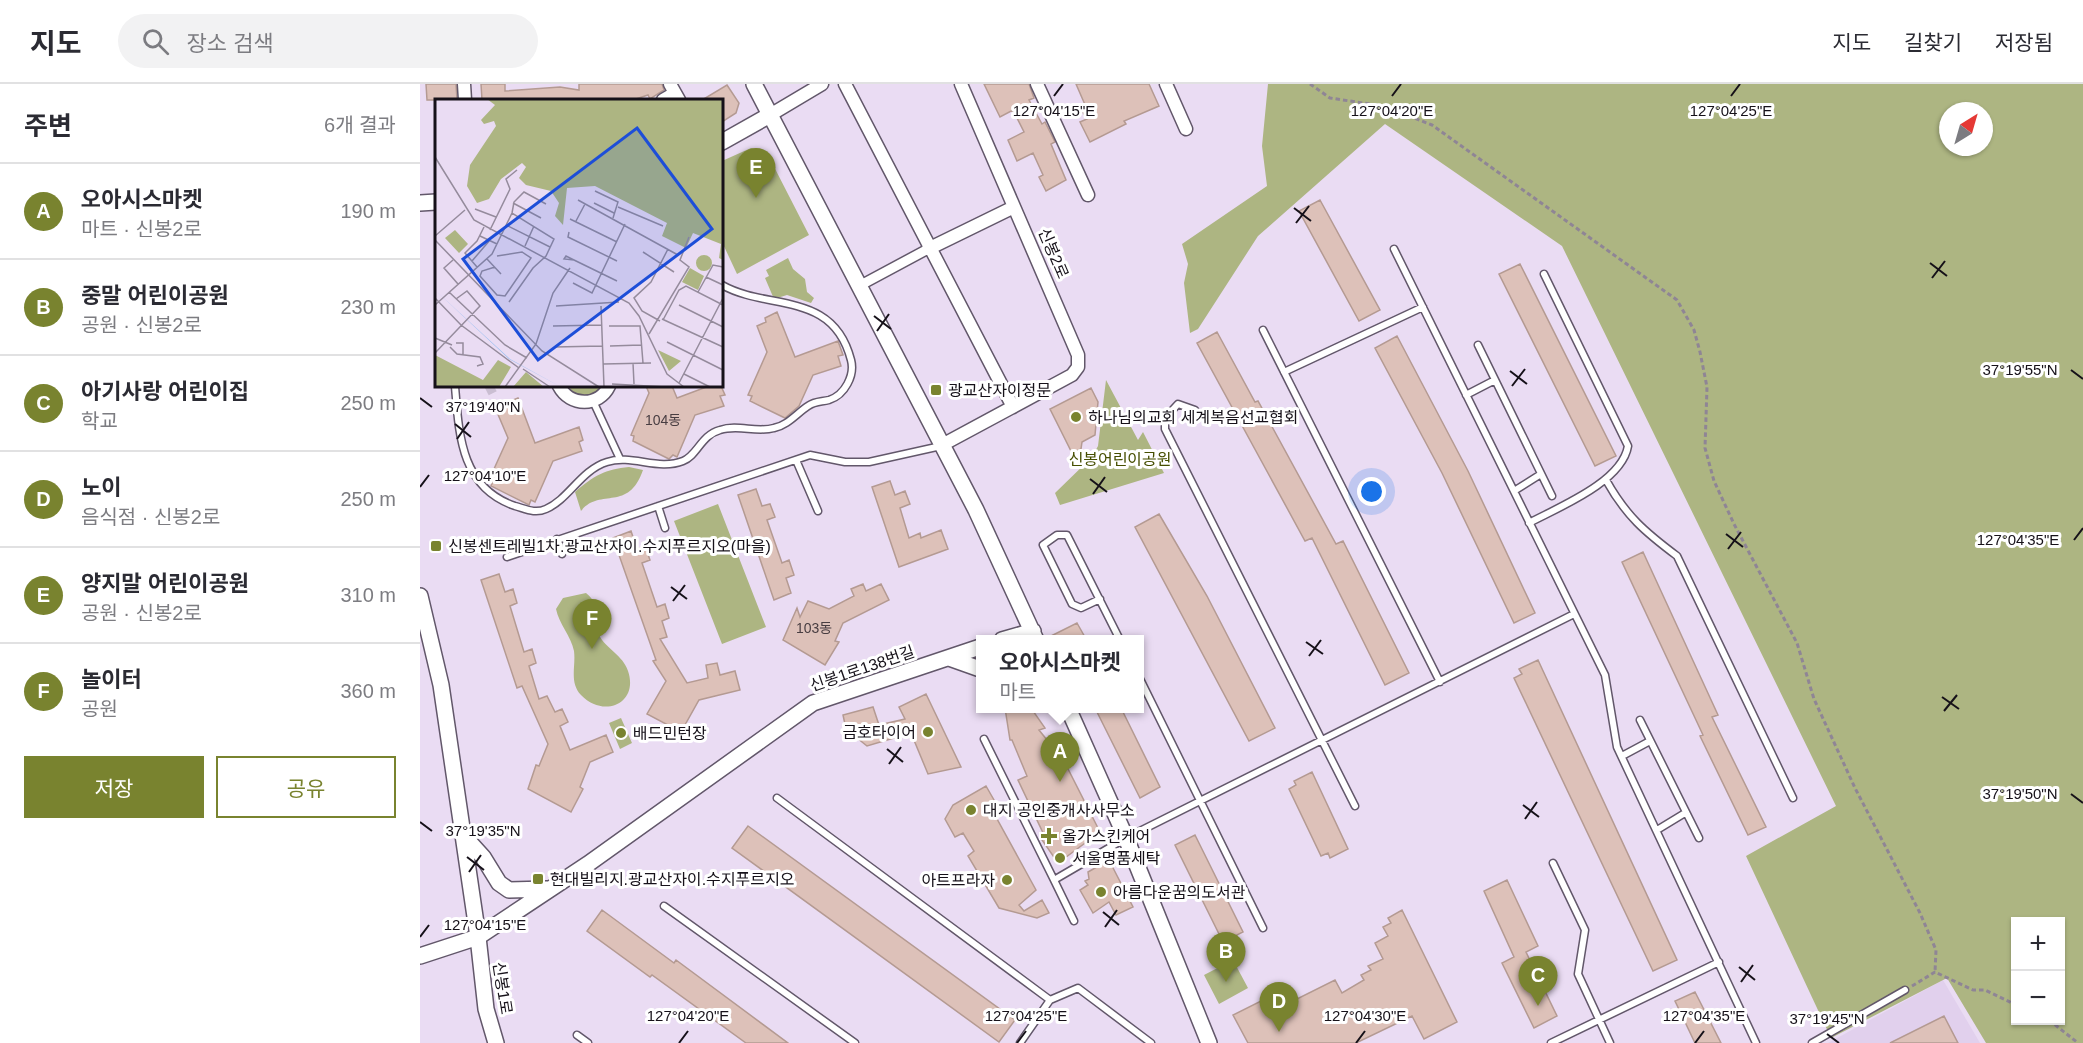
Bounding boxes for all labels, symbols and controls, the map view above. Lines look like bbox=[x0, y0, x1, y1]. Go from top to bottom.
search box bbox=[118, 14, 538, 68]
icon: search bbox=[139, 25, 172, 58]
text: 지도 bbox=[30, 28, 82, 59]
text: 장소 검색 bbox=[187, 31, 274, 56]
text: 지도 bbox=[1832, 31, 1871, 54]
text: 길찾기 bbox=[1904, 31, 1962, 54]
text: 저장됨 bbox=[1995, 31, 2053, 54]
inset map bbox=[435, 99, 723, 387]
text: 127°04'15"E bbox=[1013, 102, 1095, 119]
text: 127°04'20"E bbox=[1351, 102, 1433, 119]
text: 127°04'25"E bbox=[1690, 102, 1772, 119]
north arrow bbox=[1939, 102, 1993, 156]
text: 주변 bbox=[24, 111, 72, 141]
text: 6개 결과 bbox=[324, 114, 396, 136]
pin: E bbox=[736, 148, 776, 198]
text: 오아시스마켓 bbox=[81, 187, 202, 212]
text: A bbox=[36, 200, 51, 222]
text: 190 m bbox=[340, 200, 396, 222]
text: 마트 · 신봉2로 bbox=[81, 218, 202, 240]
street label: 신봉2로 bbox=[1035, 225, 1072, 281]
text: 중말 어린이공원 bbox=[81, 283, 229, 308]
text: B bbox=[36, 296, 51, 318]
text: 230 m bbox=[340, 296, 396, 318]
text: 공원 · 신봉2로 bbox=[81, 314, 202, 336]
text: 37°19'55"N bbox=[1982, 361, 2058, 378]
text: 아기사랑 어린이집 bbox=[81, 379, 249, 404]
place label: 광교산자이정문 bbox=[948, 382, 1051, 399]
marker: 광교산자이정문 bbox=[929, 383, 943, 397]
text: C bbox=[36, 392, 51, 414]
text: 250 m bbox=[340, 392, 396, 414]
text: 37°19'40"N bbox=[445, 398, 521, 415]
place label: 하나님의교회 세계복음선교협회 bbox=[1088, 409, 1299, 426]
text: 학교 bbox=[81, 410, 118, 432]
marker: 하나님의교회 세계복음선교협회 bbox=[1069, 410, 1083, 424]
house number: 104동 bbox=[645, 412, 681, 428]
park label: 신봉어린이공원 bbox=[1068, 451, 1172, 468]
text: 127°04'10"E bbox=[444, 467, 526, 484]
text: 노이 bbox=[81, 475, 121, 500]
your location bbox=[1357, 477, 1386, 506]
text: D bbox=[36, 488, 51, 510]
text: 250 m bbox=[340, 488, 396, 510]
text: 음식점 · 신봉2로 bbox=[81, 506, 220, 528]
text: 127°04'35"E bbox=[1977, 531, 2059, 548]
place label: 신봉센트레빌1차.광교산자이.수지푸르지오(마을) bbox=[448, 538, 771, 555]
marker: 신봉센트레빌1차.광교산자이.수지푸르지오(마을) bbox=[429, 539, 443, 553]
text: 양지말 어린이공원 bbox=[81, 571, 249, 596]
text: E bbox=[37, 584, 50, 606]
text: 310 m bbox=[340, 584, 396, 606]
pin: F bbox=[572, 600, 612, 649]
text: 공원 · 신봉2로 bbox=[81, 602, 202, 624]
house number: 103동 bbox=[796, 620, 832, 636]
popup bbox=[976, 635, 1144, 713]
street label: 신봉1로138번길 bbox=[808, 643, 917, 694]
text: 오아시스마켓 bbox=[999, 650, 1121, 675]
text: 놀이터 bbox=[81, 667, 142, 692]
text: F bbox=[37, 680, 50, 702]
text: 360 m bbox=[340, 680, 396, 702]
text: 마트 bbox=[999, 681, 1036, 703]
text: 공원 bbox=[81, 698, 118, 720]
place label: 금호타이어 bbox=[842, 724, 916, 741]
place label: 배드민턴장 bbox=[633, 725, 707, 742]
marker: 금호타이어 bbox=[921, 725, 935, 739]
marker: 배드민턴장 bbox=[614, 726, 628, 740]
pin: A bbox=[1040, 732, 1080, 782]
button: 저장 bbox=[24, 756, 204, 818]
button: 공유 bbox=[216, 756, 396, 818]
text: 37°19'50"N bbox=[1982, 785, 2058, 802]
place label: 대지 공인중개사사무소 bbox=[983, 802, 1135, 819]
marker: 대지 공인중개사사무소 bbox=[964, 803, 978, 817]
text: 37°19'35"N bbox=[445, 822, 521, 839]
marker: 올가스킨케어 bbox=[1040, 827, 1058, 845]
place label: 올가스킨케어 bbox=[1062, 828, 1150, 845]
place label: 서울명품세탁 bbox=[1072, 850, 1161, 867]
marker: 서울명품세탁 bbox=[1053, 851, 1067, 865]
place label: 현대빌리지.광교산자이.수지푸르지오 bbox=[550, 871, 794, 888]
marker: 현대빌리지.광교산자이.수지푸르지오 bbox=[531, 872, 545, 886]
place label: 아트프라자 bbox=[921, 872, 995, 889]
marker: 아트프라자 bbox=[1000, 873, 1014, 887]
place label: 아름다운꿈의도서관 bbox=[1113, 884, 1246, 901]
marker: 아름다운꿈의도서관 bbox=[1094, 885, 1108, 899]
text: 127°04'15"E bbox=[444, 916, 526, 933]
map controls bbox=[2011, 917, 2065, 1025]
button: + bbox=[2011, 917, 2065, 971]
pin: B bbox=[1206, 932, 1246, 982]
pin: C bbox=[1518, 956, 1558, 1006]
street label: 신봉1로 bbox=[490, 961, 515, 1016]
button: − bbox=[2011, 971, 2065, 1025]
pin: D bbox=[1260, 982, 1298, 1032]
text: 127°04'20"E bbox=[647, 1007, 729, 1024]
text: 127°04'25"E bbox=[985, 1007, 1067, 1024]
text: 127°04'30"E bbox=[1324, 1007, 1406, 1024]
text: 127°04'35"E bbox=[1663, 1007, 1745, 1024]
text: 37°19'45"N bbox=[1789, 1010, 1865, 1027]

